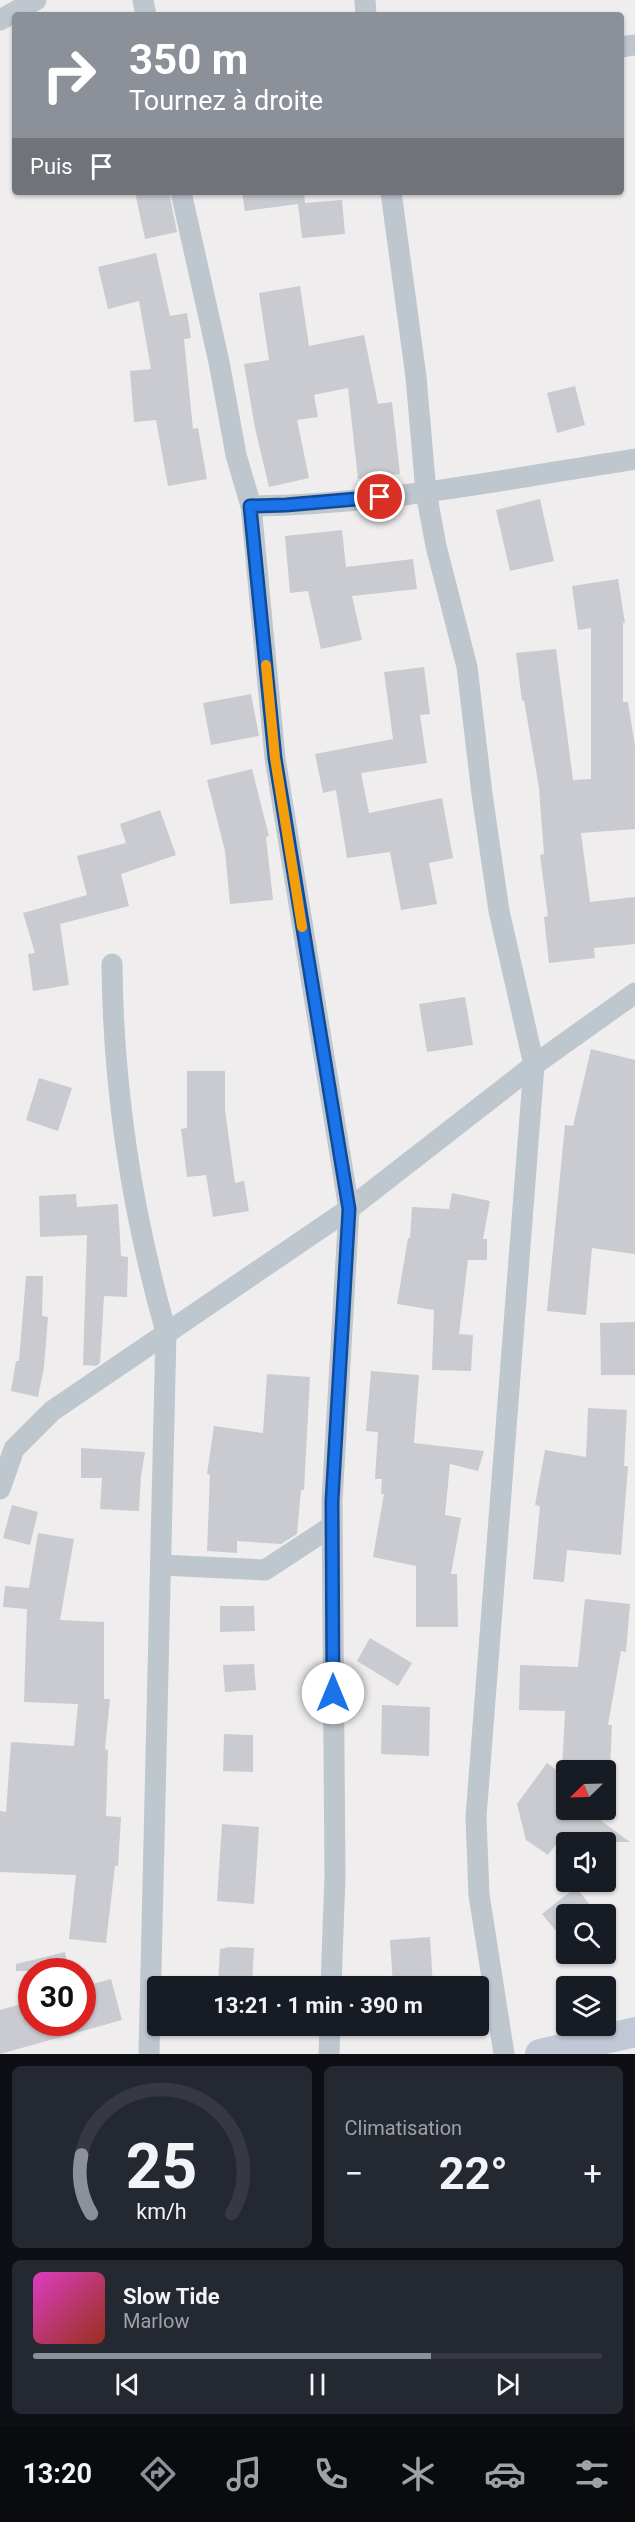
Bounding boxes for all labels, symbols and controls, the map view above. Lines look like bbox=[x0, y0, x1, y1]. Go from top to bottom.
text: 350 m bbox=[129, 35, 248, 84]
icon: right bbox=[30, 36, 108, 114]
text: Tournez à droite bbox=[129, 85, 323, 117]
icon: arrive bbox=[85, 150, 118, 183]
text: Puis bbox=[30, 154, 73, 179]
pin bbox=[354, 471, 405, 522]
icon: arrive bbox=[363, 480, 396, 513]
position arrow bbox=[301, 1661, 365, 1725]
north arrow bbox=[556, 1760, 616, 1820]
map controls bbox=[556, 1760, 616, 2036]
button: sound bbox=[556, 1832, 616, 1892]
button: search bbox=[556, 1904, 616, 1964]
speed limit sign: 30 bbox=[18, 1958, 96, 2036]
button: layers bbox=[556, 1976, 616, 2036]
text: 13:21 · 1 min · 390 m bbox=[213, 1993, 423, 2018]
text: Climatisation bbox=[345, 2116, 462, 2140]
text: 25 bbox=[126, 2130, 198, 2203]
text: 22° bbox=[439, 2147, 508, 2200]
text: − bbox=[345, 2154, 363, 2193]
text: + bbox=[583, 2154, 602, 2193]
text: km/h bbox=[137, 2199, 187, 2224]
text: Slow Tide bbox=[123, 2284, 220, 2309]
text: Marlow bbox=[123, 2309, 189, 2333]
icon: previous bbox=[111, 2368, 144, 2401]
icon: pause bbox=[301, 2368, 334, 2401]
icon: next bbox=[491, 2368, 524, 2401]
icon: directions bbox=[137, 2453, 179, 2495]
icon: music bbox=[223, 2453, 265, 2495]
icon: phone bbox=[310, 2453, 352, 2495]
icon: climate bbox=[397, 2453, 439, 2495]
icon: car bbox=[484, 2453, 526, 2495]
icon: filters bbox=[571, 2453, 613, 2495]
text: 13:20 bbox=[22, 2458, 92, 2490]

